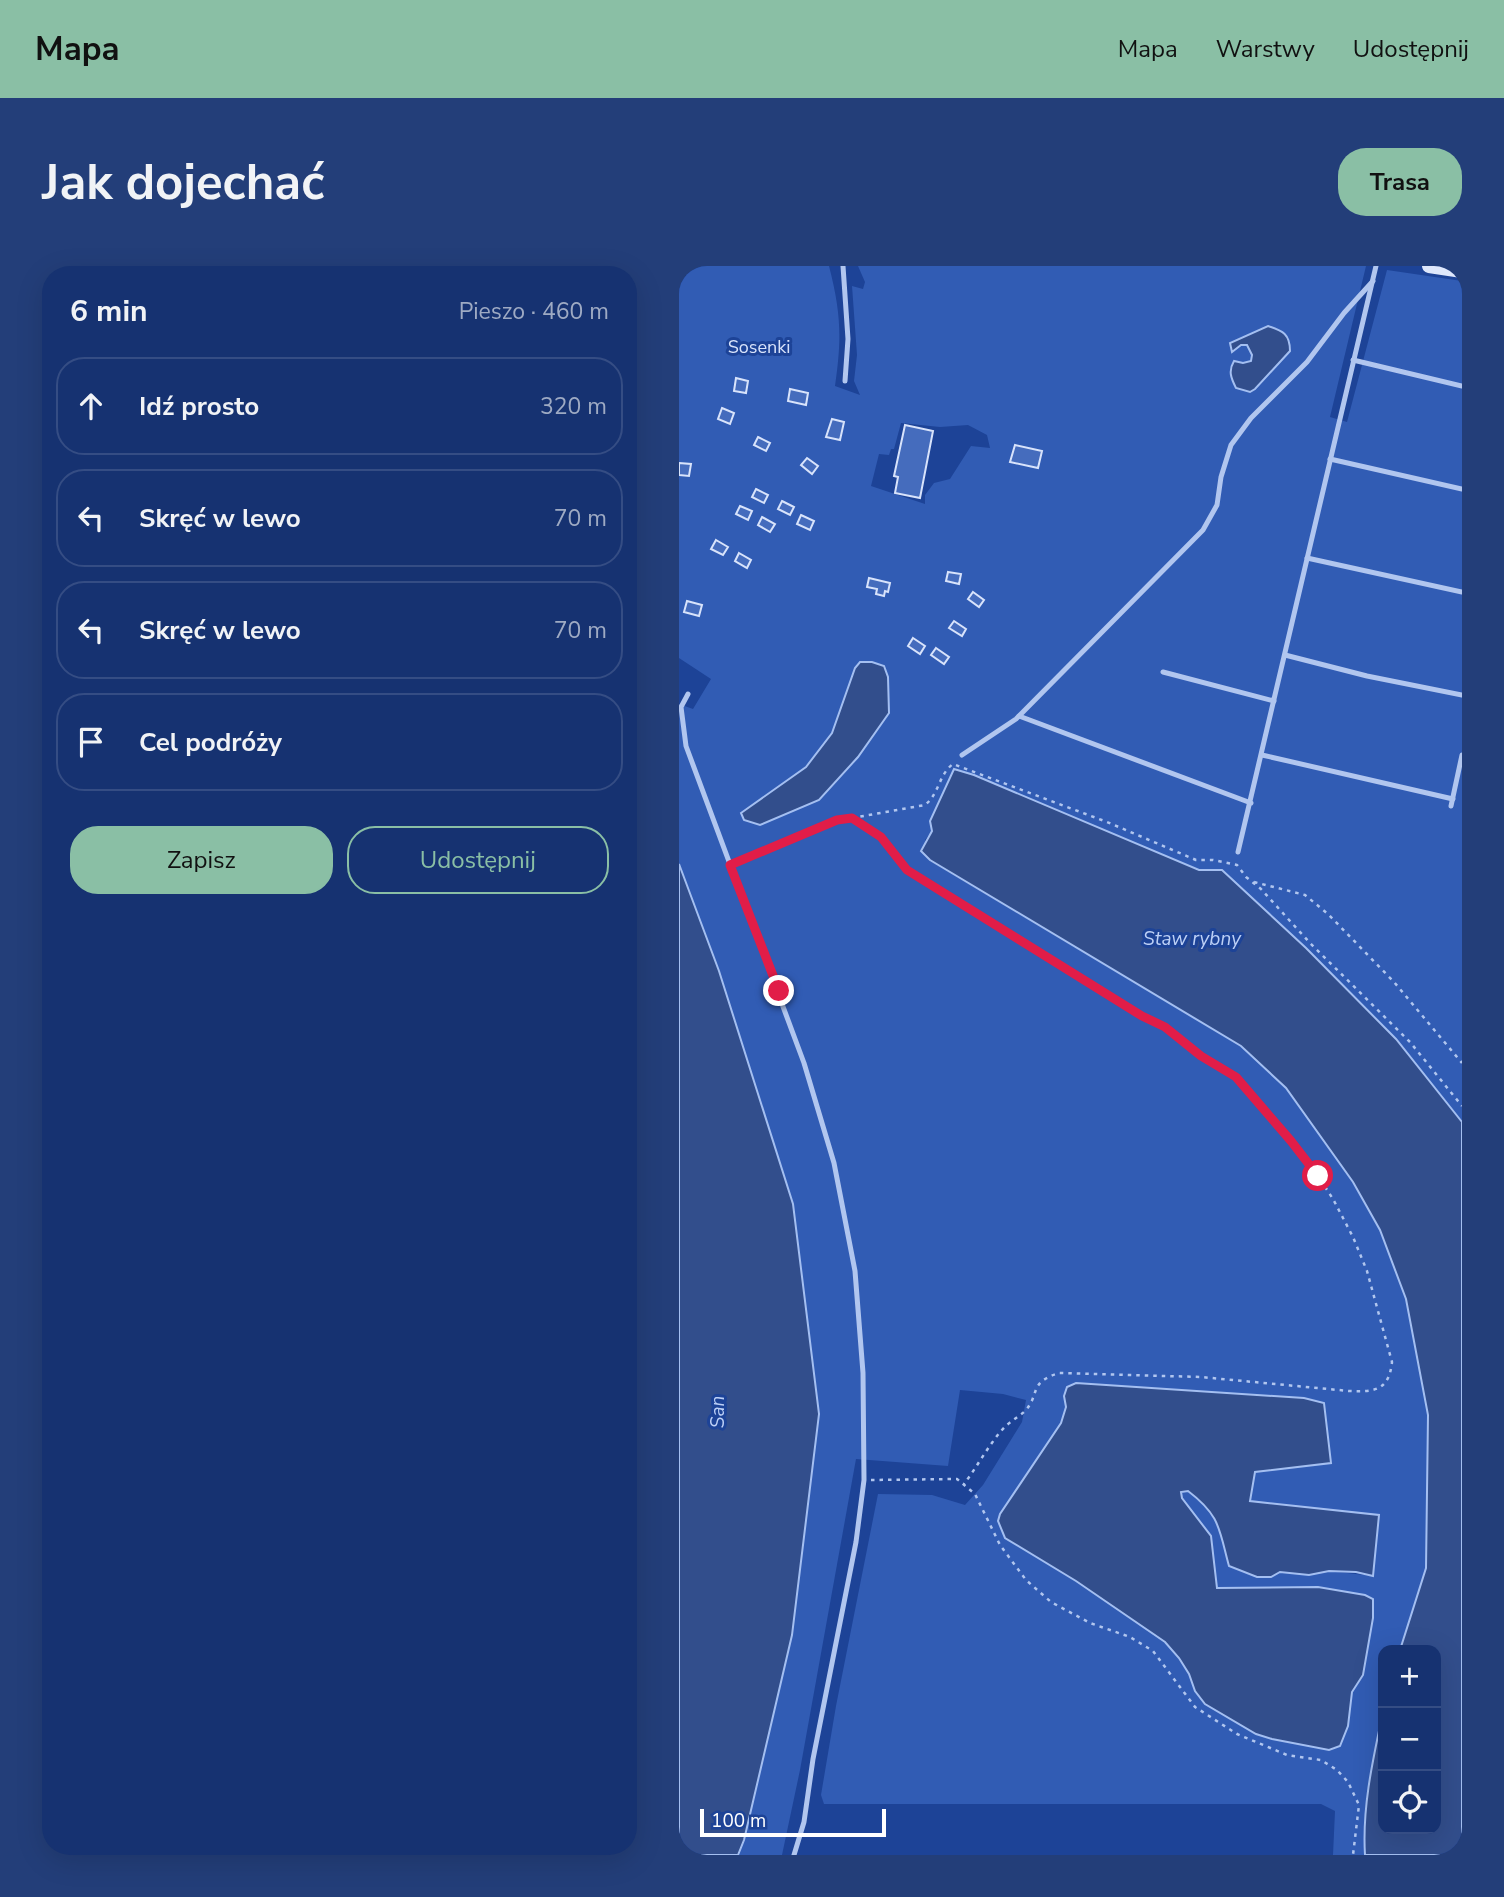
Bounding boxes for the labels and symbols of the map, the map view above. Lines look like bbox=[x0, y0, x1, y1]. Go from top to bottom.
park label: Sosenki bbox=[728, 335, 790, 359]
water label: Staw rybny bbox=[1143, 926, 1242, 952]
route end bbox=[763, 975, 794, 1006]
route start bbox=[1302, 1160, 1333, 1191]
water label: San bbox=[705, 1396, 731, 1428]
scale bar bbox=[700, 1806, 885, 1838]

